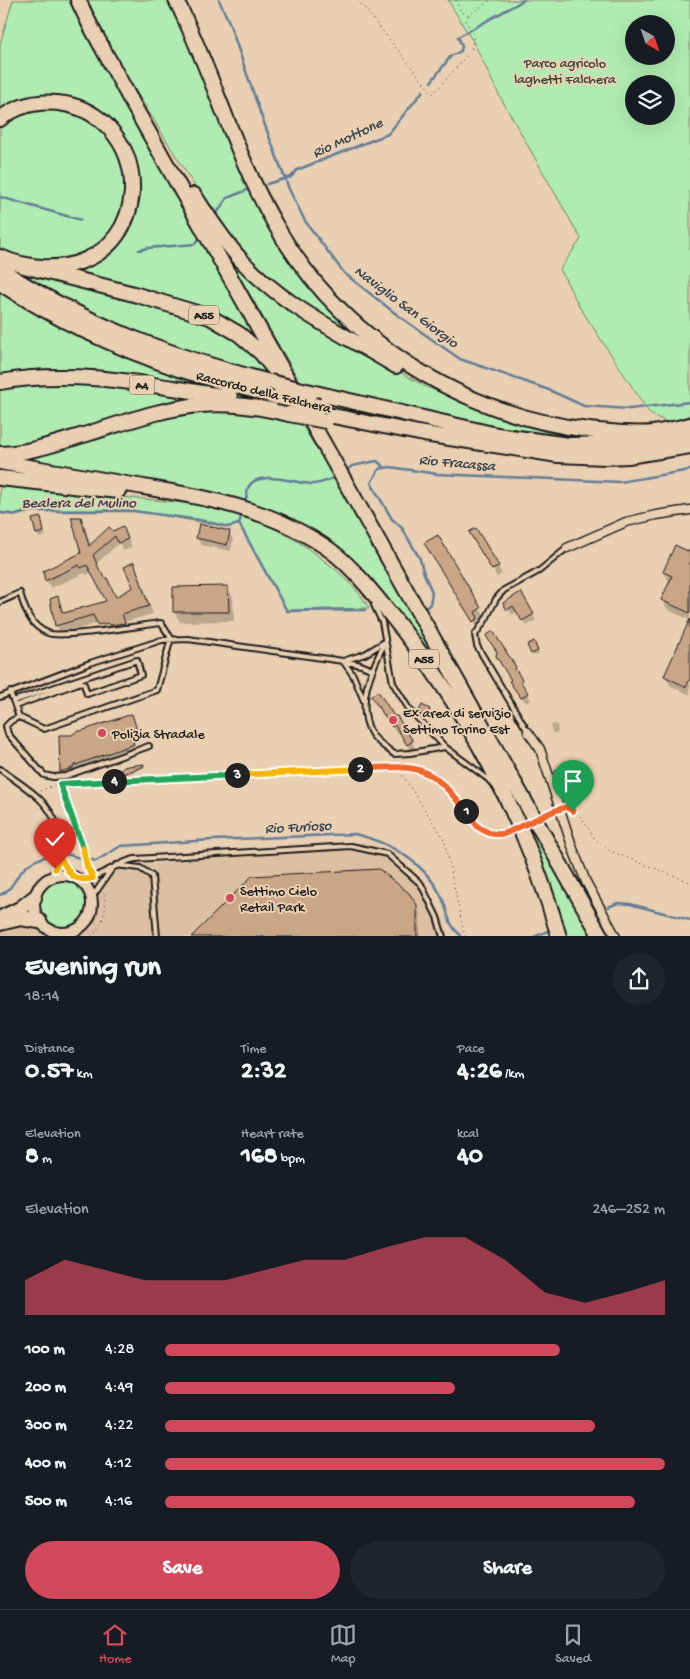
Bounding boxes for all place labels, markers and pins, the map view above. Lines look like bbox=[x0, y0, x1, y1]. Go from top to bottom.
place label: Ex area di servizio Settimo Torino Est bbox=[403, 706, 511, 739]
marker: Ex area di servizio Settimo Torino Est bbox=[387, 714, 399, 726]
marker: Polizia Stradale bbox=[96, 727, 108, 739]
place label: Polizia Stradale bbox=[111, 727, 205, 744]
pin: 2 bbox=[348, 756, 372, 782]
pin bbox=[552, 760, 594, 811]
pin: 3 bbox=[224, 762, 250, 788]
pin: 4 bbox=[102, 768, 126, 794]
pin: 1 bbox=[454, 798, 478, 824]
pin bbox=[34, 818, 76, 869]
place label: Settimo Cielo Retail Park bbox=[240, 884, 317, 917]
marker: Settimo Cielo Retail Park bbox=[224, 892, 236, 904]

